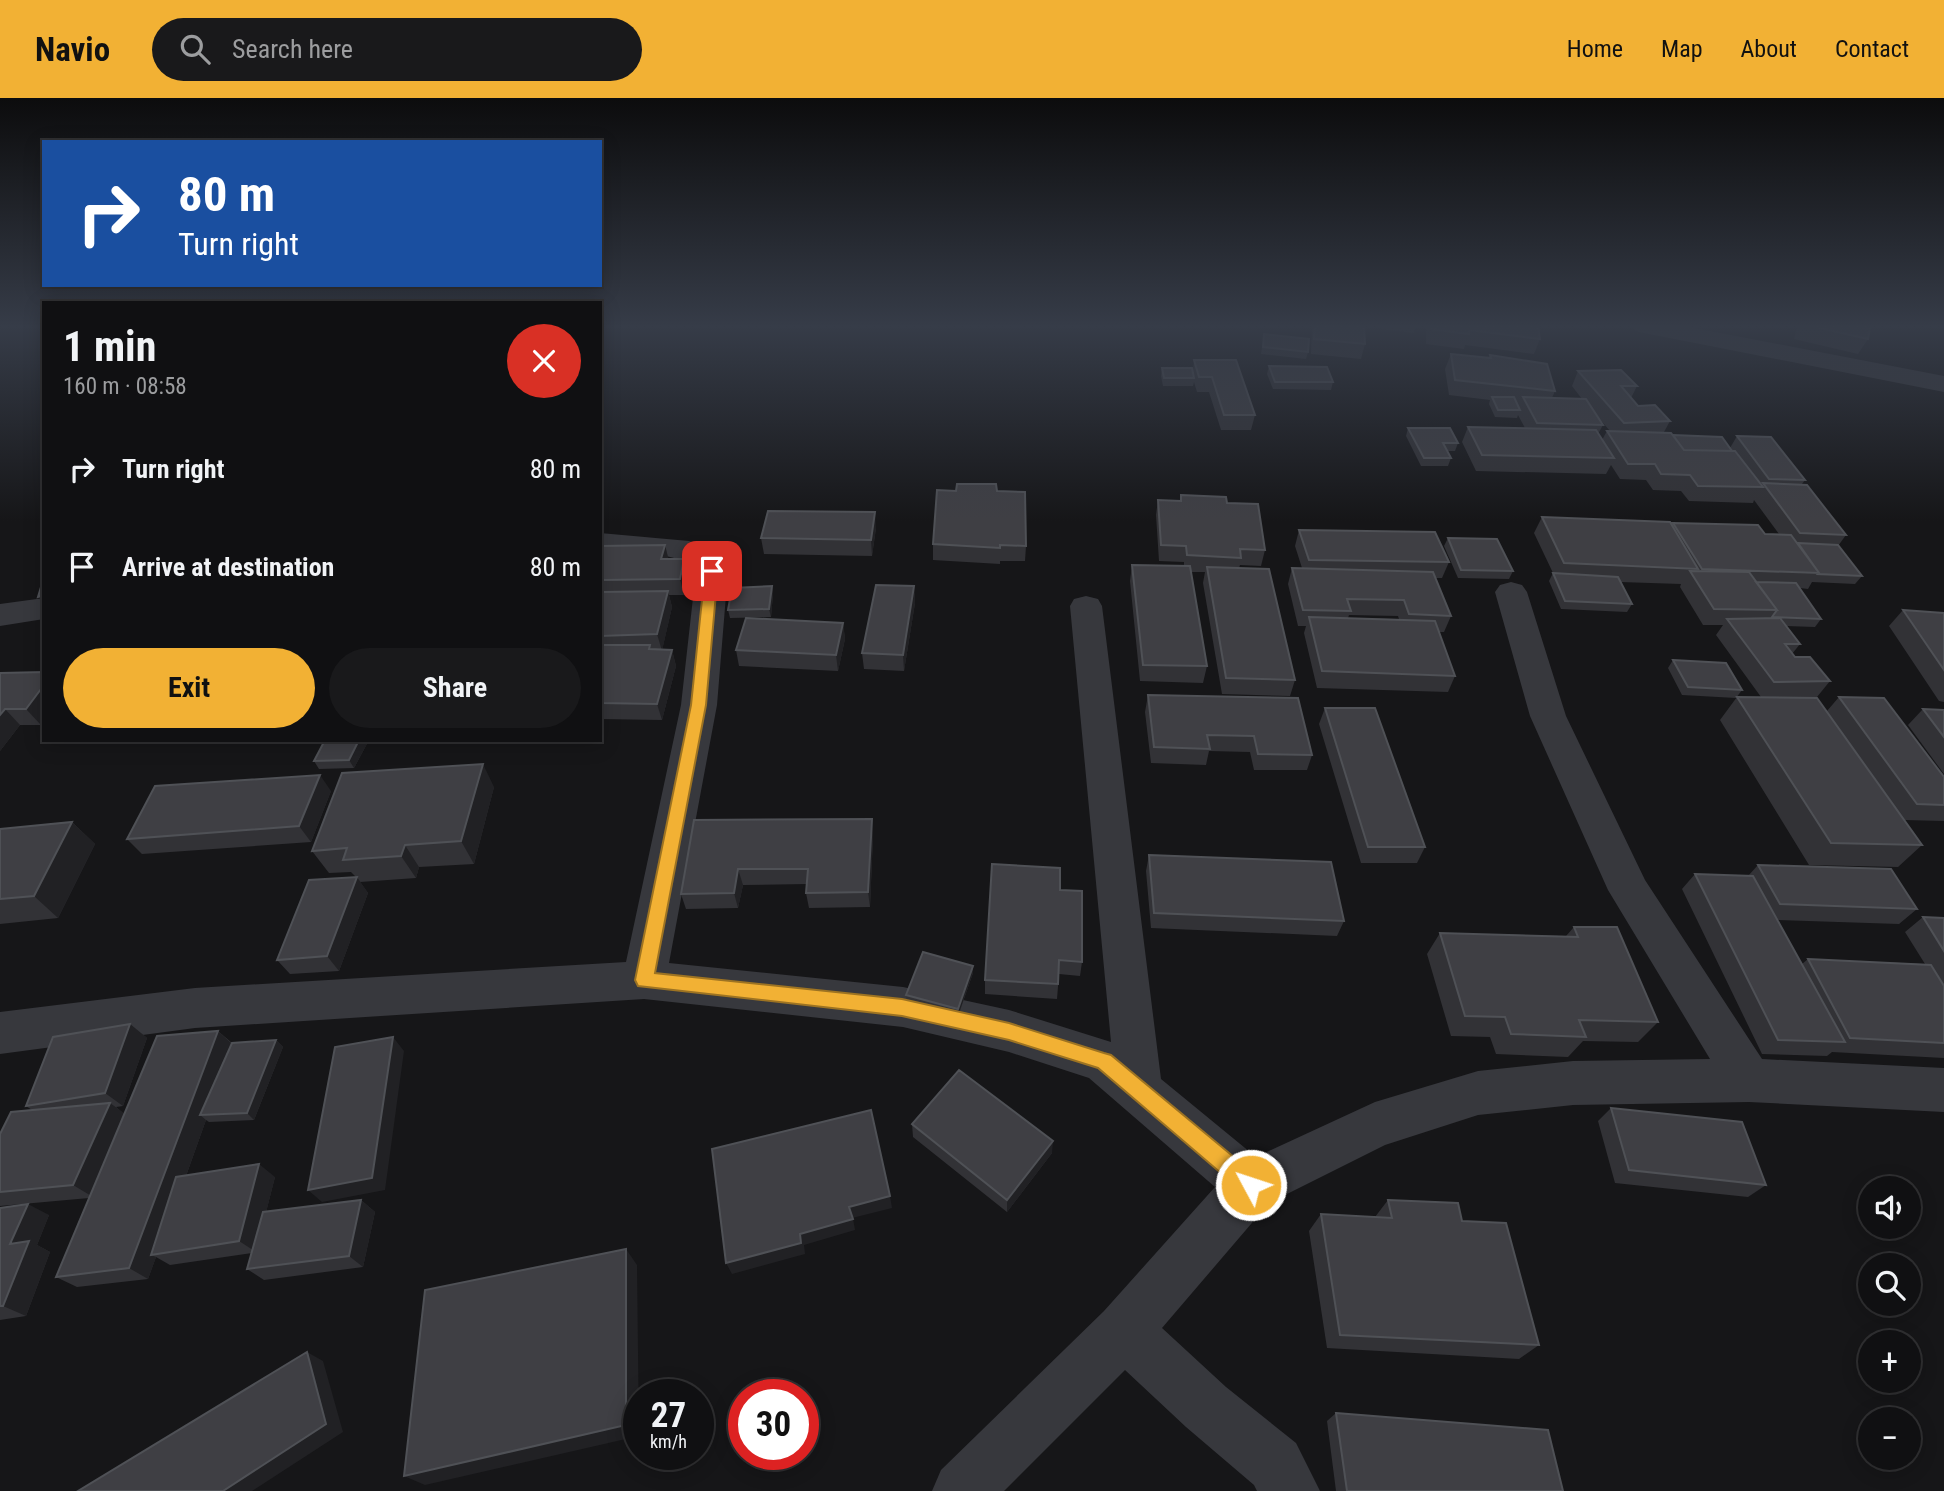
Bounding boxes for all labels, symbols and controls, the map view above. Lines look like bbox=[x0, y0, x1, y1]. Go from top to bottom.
search box bbox=[152, 18, 642, 81]
text: Navio bbox=[35, 30, 110, 69]
icon: search bbox=[176, 30, 214, 68]
text: Search here bbox=[232, 34, 353, 64]
text: Home bbox=[1567, 35, 1623, 63]
text: Map bbox=[1661, 35, 1703, 63]
text: About bbox=[1741, 35, 1797, 63]
text: Contact bbox=[1835, 35, 1909, 63]
text: 80 m bbox=[178, 166, 275, 223]
icon: right bbox=[63, 168, 154, 259]
text: Turn right bbox=[178, 225, 299, 263]
text: 1 min bbox=[63, 322, 156, 371]
button: close bbox=[507, 324, 581, 398]
text: 160 m · 08:58 bbox=[63, 373, 187, 400]
icon: right bbox=[63, 450, 101, 488]
text: Turn right bbox=[122, 454, 224, 484]
text: 80 m bbox=[530, 454, 581, 484]
pin bbox=[682, 541, 742, 601]
icon: arrive bbox=[63, 548, 101, 586]
text: Arrive at destination bbox=[122, 552, 334, 582]
text: 80 m bbox=[530, 552, 581, 582]
icon: arrive bbox=[693, 552, 731, 590]
button: Exit bbox=[63, 648, 315, 728]
button: Share bbox=[329, 648, 581, 728]
position arrow bbox=[1214, 1148, 1288, 1222]
map controls bbox=[1858, 1176, 1921, 1470]
button: sound bbox=[1858, 1176, 1921, 1239]
button: search bbox=[1858, 1253, 1921, 1316]
button: + bbox=[1858, 1330, 1921, 1393]
speed limit sign: 30 bbox=[728, 1379, 819, 1470]
text: 27 bbox=[651, 1395, 686, 1436]
button: − bbox=[1858, 1407, 1921, 1470]
text: km/h bbox=[650, 1431, 687, 1452]

